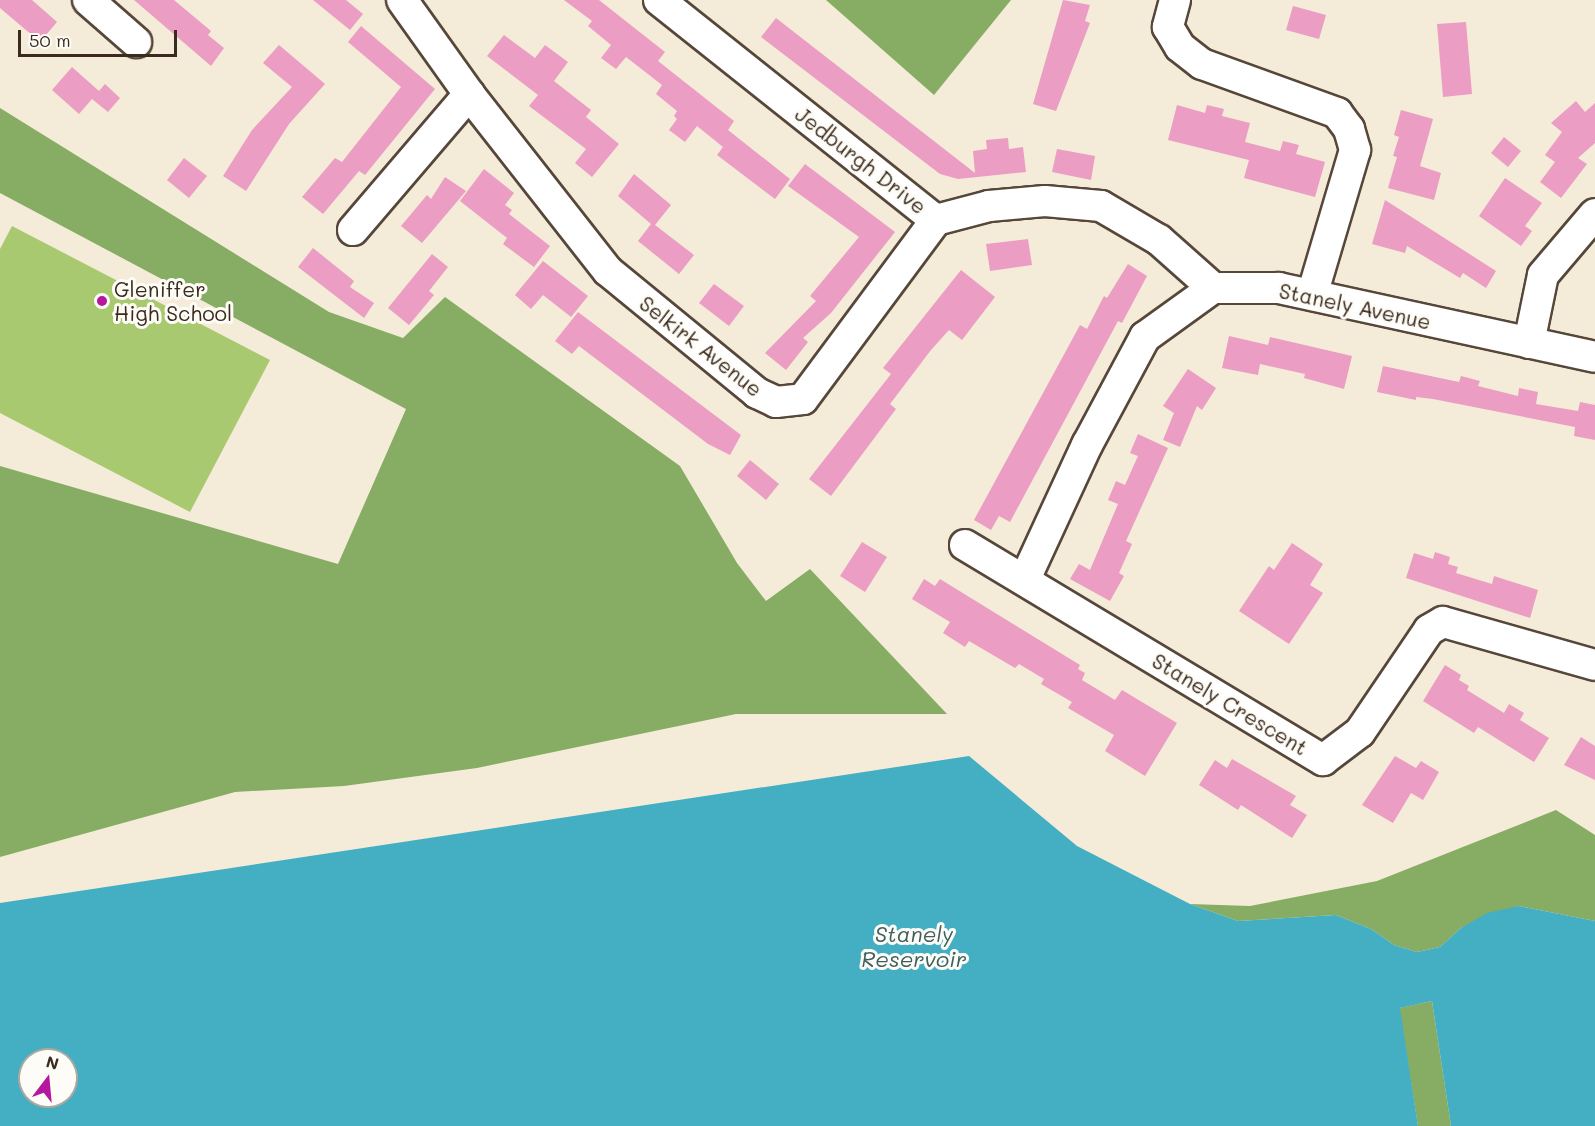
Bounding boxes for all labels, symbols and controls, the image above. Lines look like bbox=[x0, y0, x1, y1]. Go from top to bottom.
scale bar bbox=[21, 18, 180, 56]
text: 50 m bbox=[29, 28, 71, 52]
street label: Jedburgh Drive bbox=[790, 101, 932, 219]
place label: Gleniffer High School bbox=[114, 276, 232, 326]
street label: Stanely Avenue bbox=[1277, 278, 1433, 334]
street label: Selkirk Avenue bbox=[635, 290, 767, 402]
marker: Gleniffer High School bbox=[95, 294, 109, 308]
street label: Stanely Crescent bbox=[1148, 648, 1312, 760]
water label: Stanely Reservoir bbox=[861, 920, 967, 972]
north arrow bbox=[18, 1048, 78, 1108]
text: N bbox=[44, 1050, 61, 1074]

